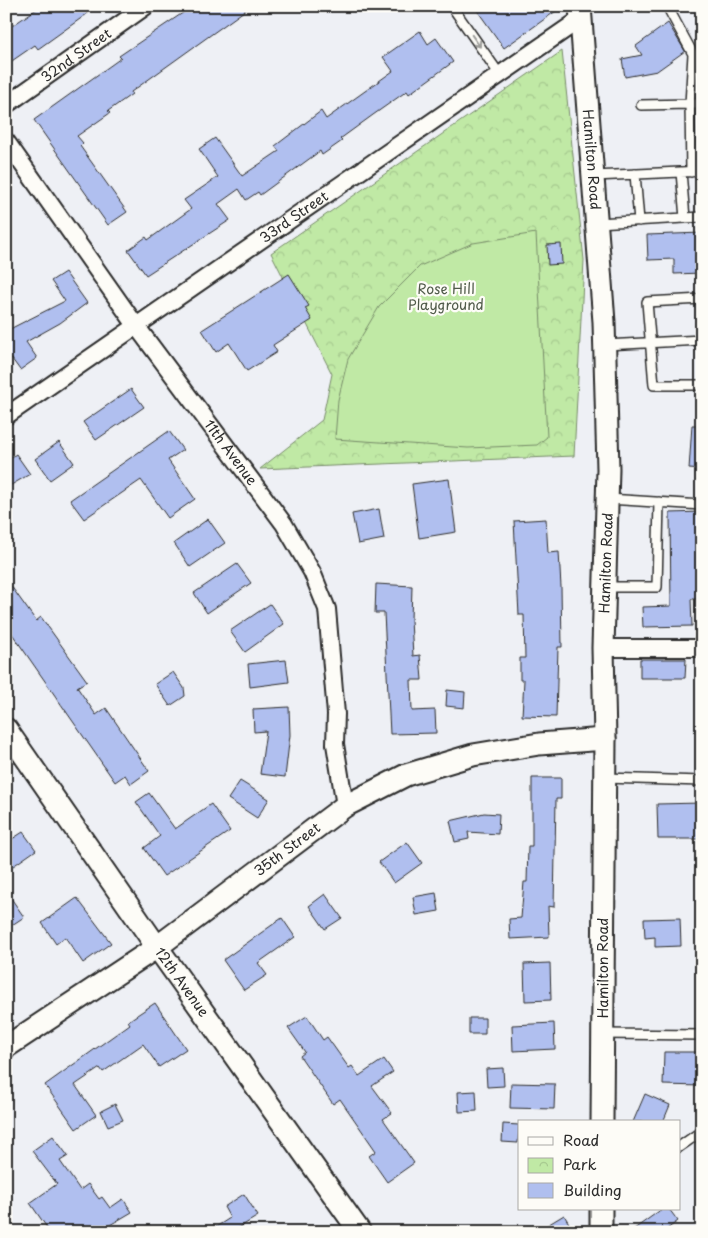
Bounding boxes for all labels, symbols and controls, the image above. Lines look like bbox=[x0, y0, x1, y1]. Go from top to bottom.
street label: 32nd Street bbox=[36, 22, 116, 87]
one-way arrow bbox=[471, 34, 481, 48]
street label: Hamilton Road bbox=[578, 108, 606, 211]
street label: 33rd Street bbox=[255, 185, 332, 248]
park label: Rose Hill Playground bbox=[408, 278, 484, 315]
street label: 11th Avenue bbox=[199, 415, 263, 490]
street label: Hamilton Road bbox=[593, 512, 618, 614]
street label: 35th Street bbox=[249, 817, 325, 881]
street label: Hamilton Road bbox=[592, 918, 613, 1018]
street label: 12th Avenue bbox=[150, 942, 215, 1021]
legend bbox=[518, 1120, 680, 1210]
text: Road bbox=[563, 1128, 599, 1151]
text: Park bbox=[563, 1152, 597, 1175]
text: Building bbox=[563, 1178, 622, 1201]

